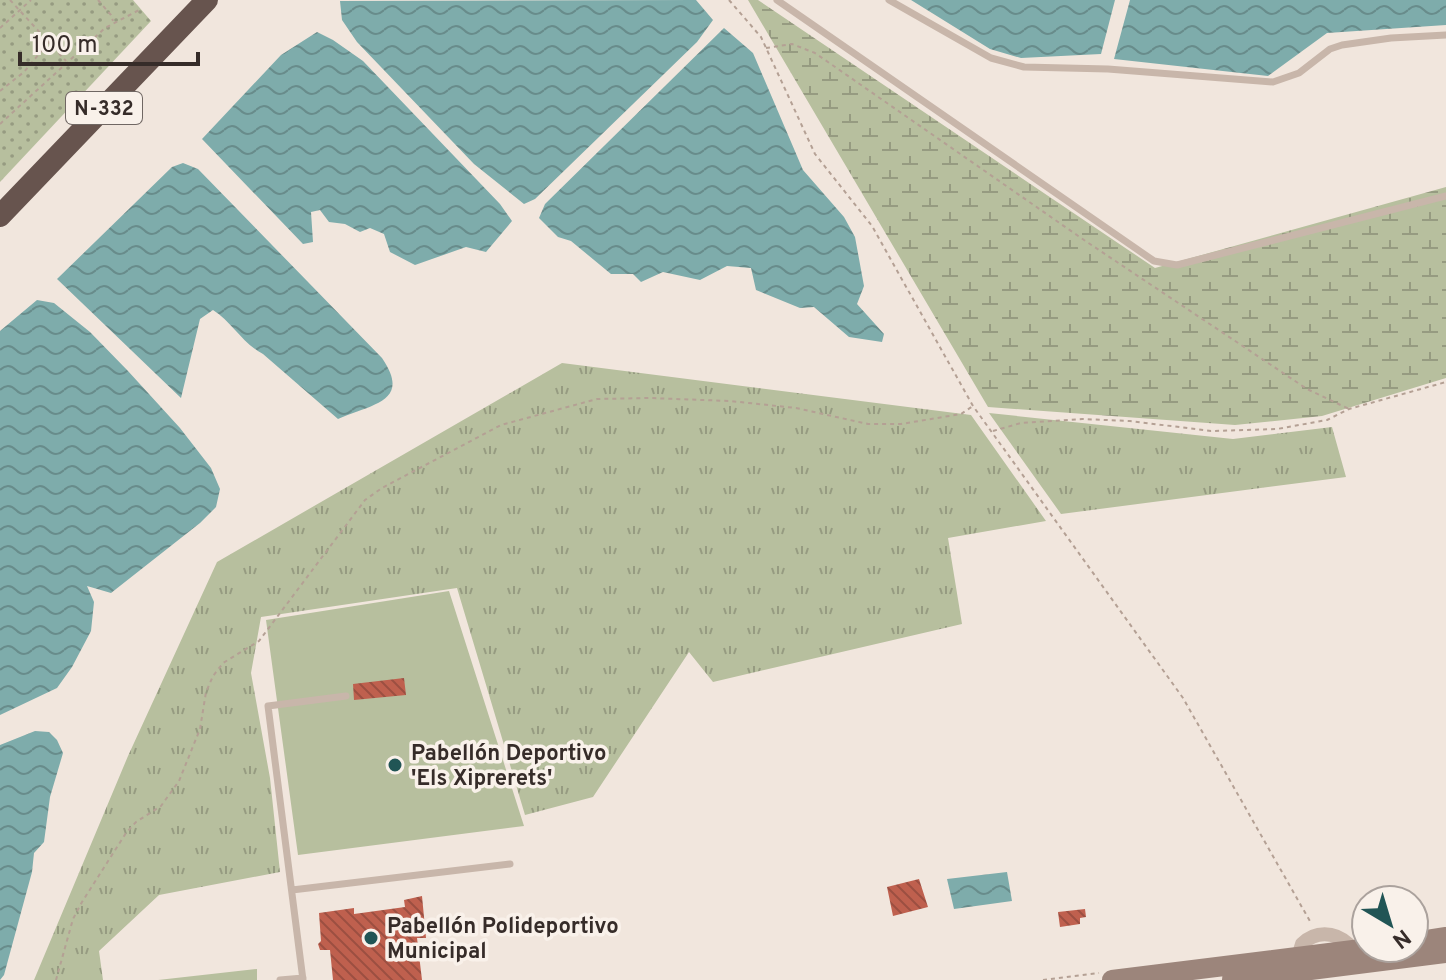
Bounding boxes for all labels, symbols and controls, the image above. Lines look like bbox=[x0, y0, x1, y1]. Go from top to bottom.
scale bar bbox=[20, 16, 198, 66]
text: 100 m bbox=[32, 31, 98, 61]
road number: N-332 bbox=[66, 92, 142, 124]
place label: Pabellón Deportivo 'Els Xiprerets' bbox=[411, 741, 607, 793]
marker: Pabellón Deportivo 'Els Xiprerets' bbox=[386, 756, 404, 774]
north arrow bbox=[1350, 884, 1430, 964]
place label: Pabellón Polideportivo Municipal bbox=[387, 914, 619, 966]
text: N bbox=[1386, 922, 1415, 953]
marker: Pabellón Polideportivo Municipal bbox=[362, 929, 380, 947]

